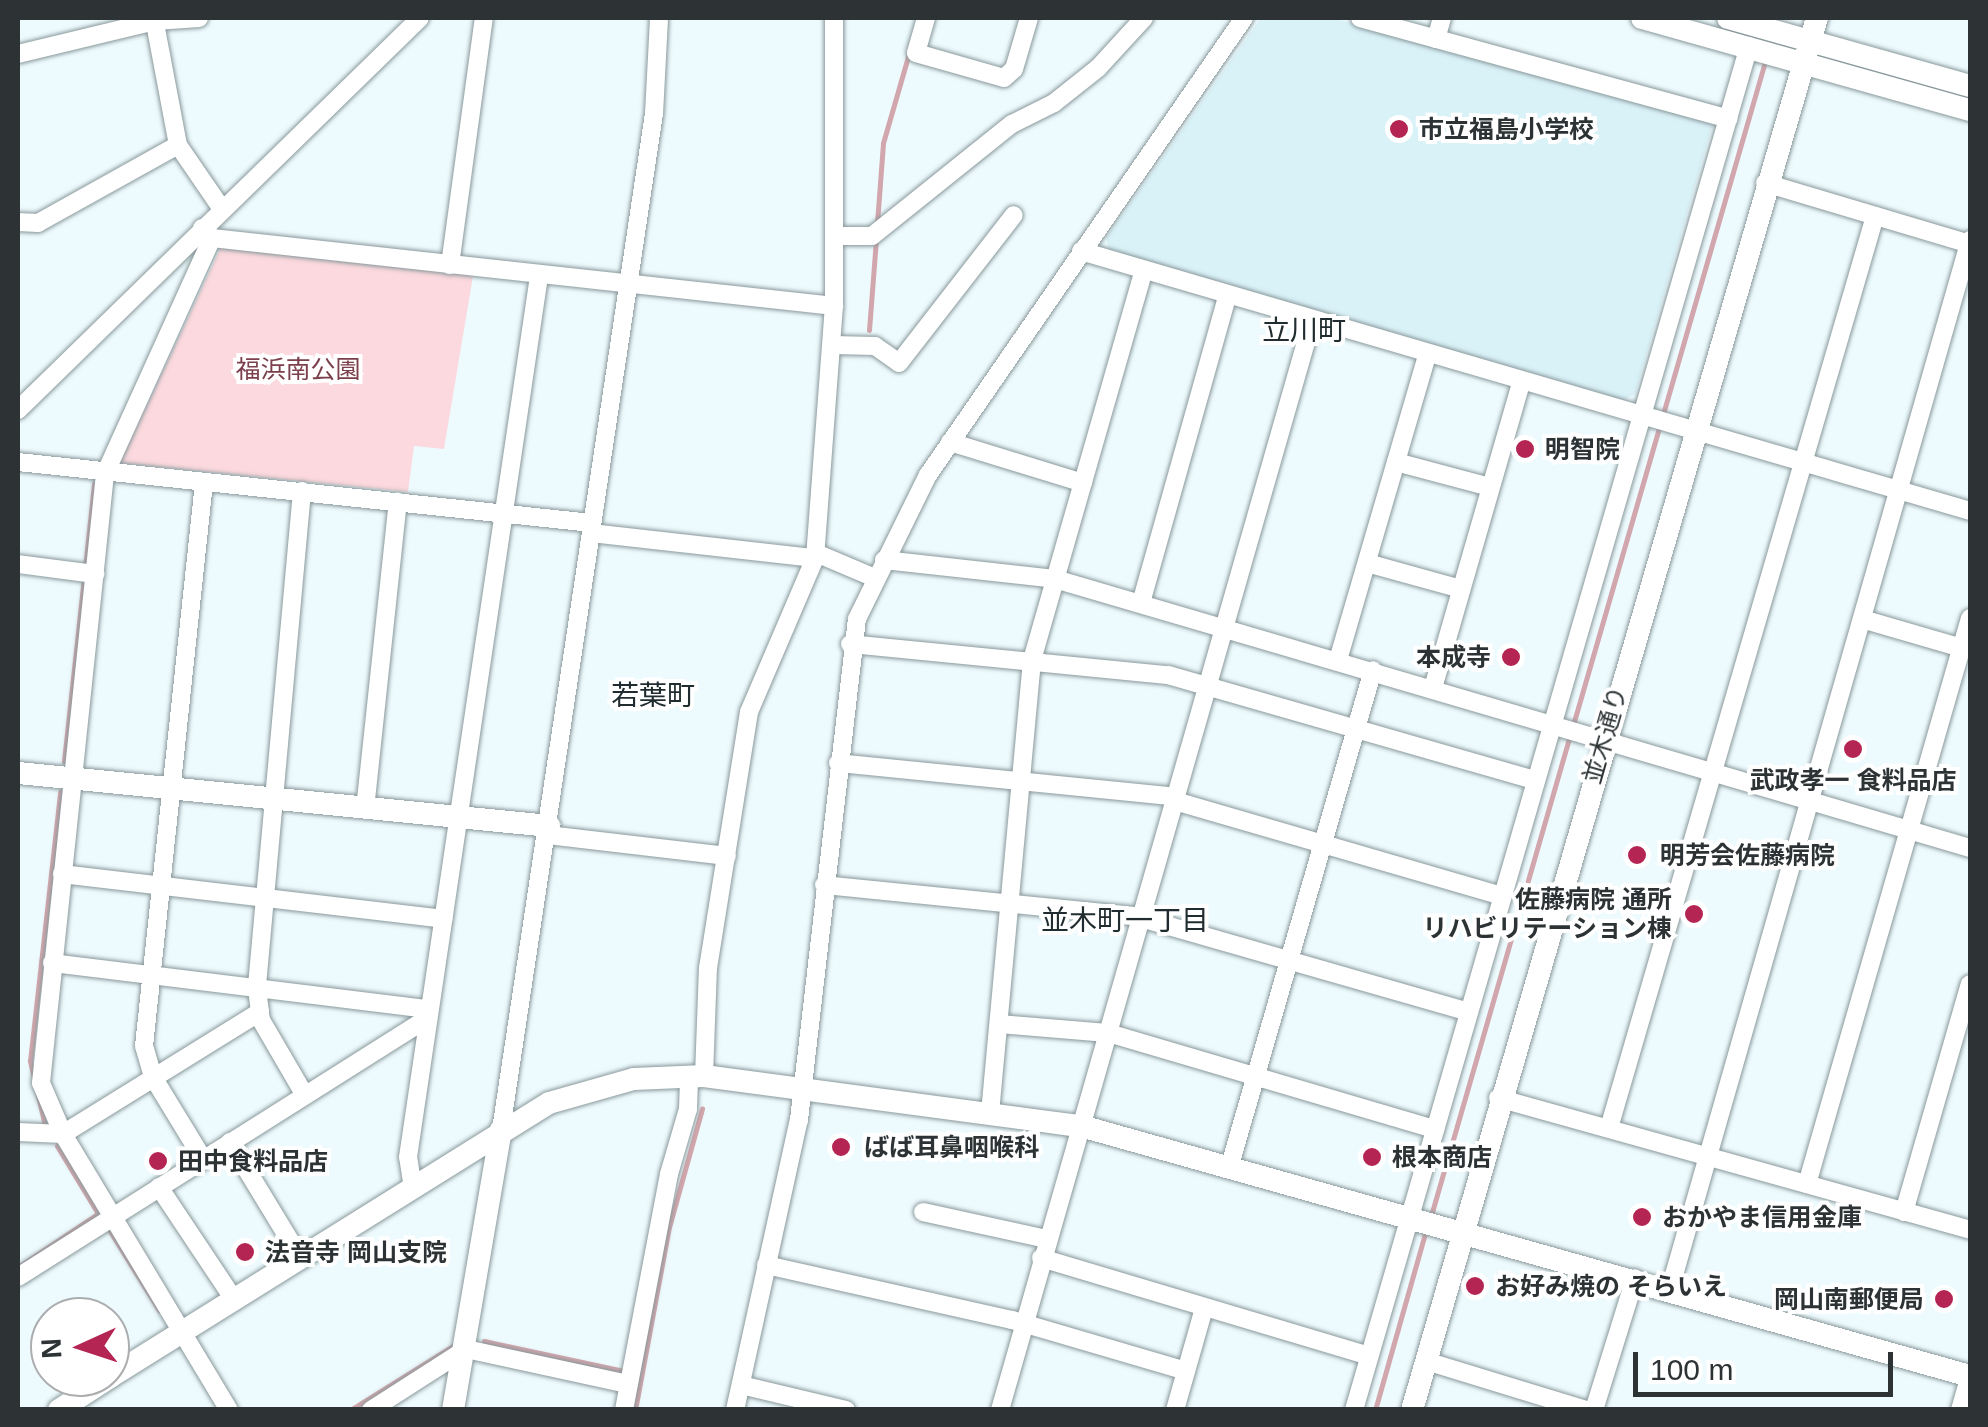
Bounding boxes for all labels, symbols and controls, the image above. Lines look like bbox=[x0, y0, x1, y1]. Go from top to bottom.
place label: 市立福島小学校 bbox=[1419, 114, 1594, 144]
marker: 市立福島小学校 bbox=[1388, 118, 1410, 140]
district label: 立川町 bbox=[1262, 314, 1346, 348]
park label: 福浜南公園 bbox=[236, 354, 360, 384]
place label: 明智院 bbox=[1545, 434, 1620, 464]
marker: 明智院 bbox=[1514, 438, 1536, 460]
place label: 本成寺 bbox=[1416, 642, 1491, 672]
marker: 本成寺 bbox=[1500, 646, 1522, 668]
district label: 若葉町 bbox=[611, 679, 695, 713]
street label: 並木通り bbox=[1577, 683, 1633, 787]
marker: 武政孝一 食料品店 bbox=[1842, 738, 1864, 760]
place label: 武政孝一 食料品店 bbox=[1750, 765, 1956, 795]
place label: 明芳会佐藤病院 bbox=[1660, 840, 1835, 870]
marker: 明芳会佐藤病院 bbox=[1624, 842, 1650, 868]
place label: 佐藤病院 通所 リハビリテーション棟 bbox=[1422, 885, 1672, 944]
marker: 佐藤病院 通所 リハビリテーション棟 bbox=[1681, 901, 1707, 927]
district label: 並木町一丁目 bbox=[1041, 904, 1209, 938]
place label: ばば耳鼻咽喉科 bbox=[864, 1132, 1039, 1162]
marker: ばば耳鼻咽喉科 bbox=[828, 1134, 854, 1160]
place label: 根本商店 bbox=[1392, 1142, 1492, 1172]
place label: 田中食料品店 bbox=[178, 1146, 328, 1176]
marker: 根本商店 bbox=[1361, 1146, 1383, 1168]
marker: 田中食料品店 bbox=[147, 1150, 169, 1172]
place label: おかやま信用金庫 bbox=[1662, 1202, 1862, 1232]
marker: おかやま信用金庫 bbox=[1631, 1206, 1653, 1228]
place label: 法音寺 岡山支院 bbox=[265, 1237, 447, 1267]
marker: 法音寺 岡山支院 bbox=[234, 1241, 256, 1263]
place label: お好み焼の そらいえ bbox=[1495, 1271, 1727, 1301]
marker: お好み焼の そらいえ bbox=[1464, 1275, 1486, 1297]
place label: 岡山南郵便局 bbox=[1774, 1284, 1924, 1314]
marker: 岡山南郵便局 bbox=[1933, 1288, 1955, 1310]
north arrow bbox=[30, 1297, 130, 1397]
scale bar bbox=[1638, 1332, 1898, 1394]
text: N bbox=[36, 1338, 68, 1359]
text: 100 m bbox=[1650, 1353, 1733, 1386]

